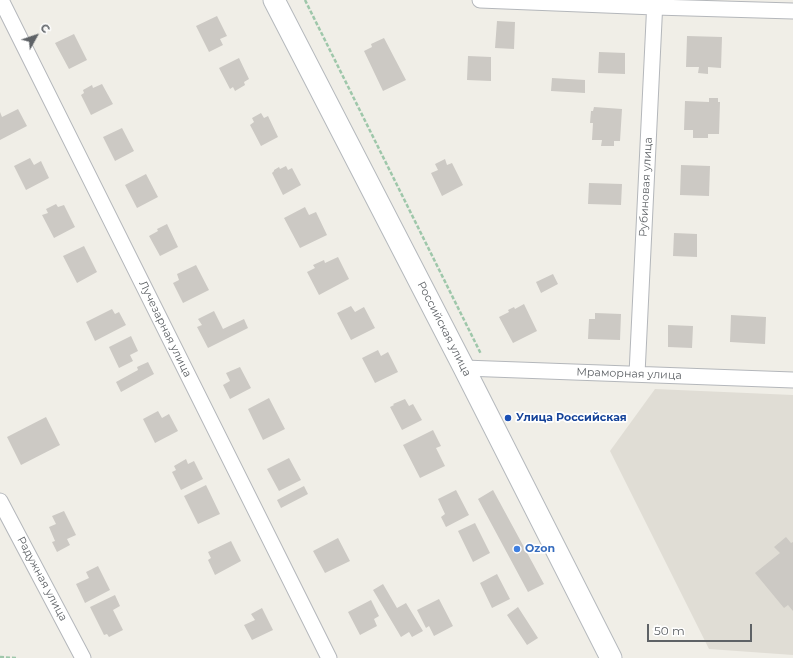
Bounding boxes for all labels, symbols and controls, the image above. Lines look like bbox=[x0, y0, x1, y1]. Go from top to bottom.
north arrow bbox=[16, 16, 56, 56]
text: С bbox=[37, 21, 53, 36]
street label: Рубиновая улица bbox=[637, 137, 655, 237]
street label: Лучезарная улица bbox=[136, 279, 194, 379]
street label: Российская улица bbox=[414, 279, 474, 379]
street label: Мраморная улица bbox=[576, 366, 682, 382]
place label: Улица Российская bbox=[516, 411, 627, 425]
marker: Улица Российская bbox=[503, 413, 513, 423]
street label: Радужная улица bbox=[14, 534, 70, 624]
place label: Ozon bbox=[525, 542, 555, 556]
marker: Ozon bbox=[512, 544, 522, 554]
scale bar bbox=[649, 616, 754, 642]
text: 50 m bbox=[654, 623, 685, 638]

